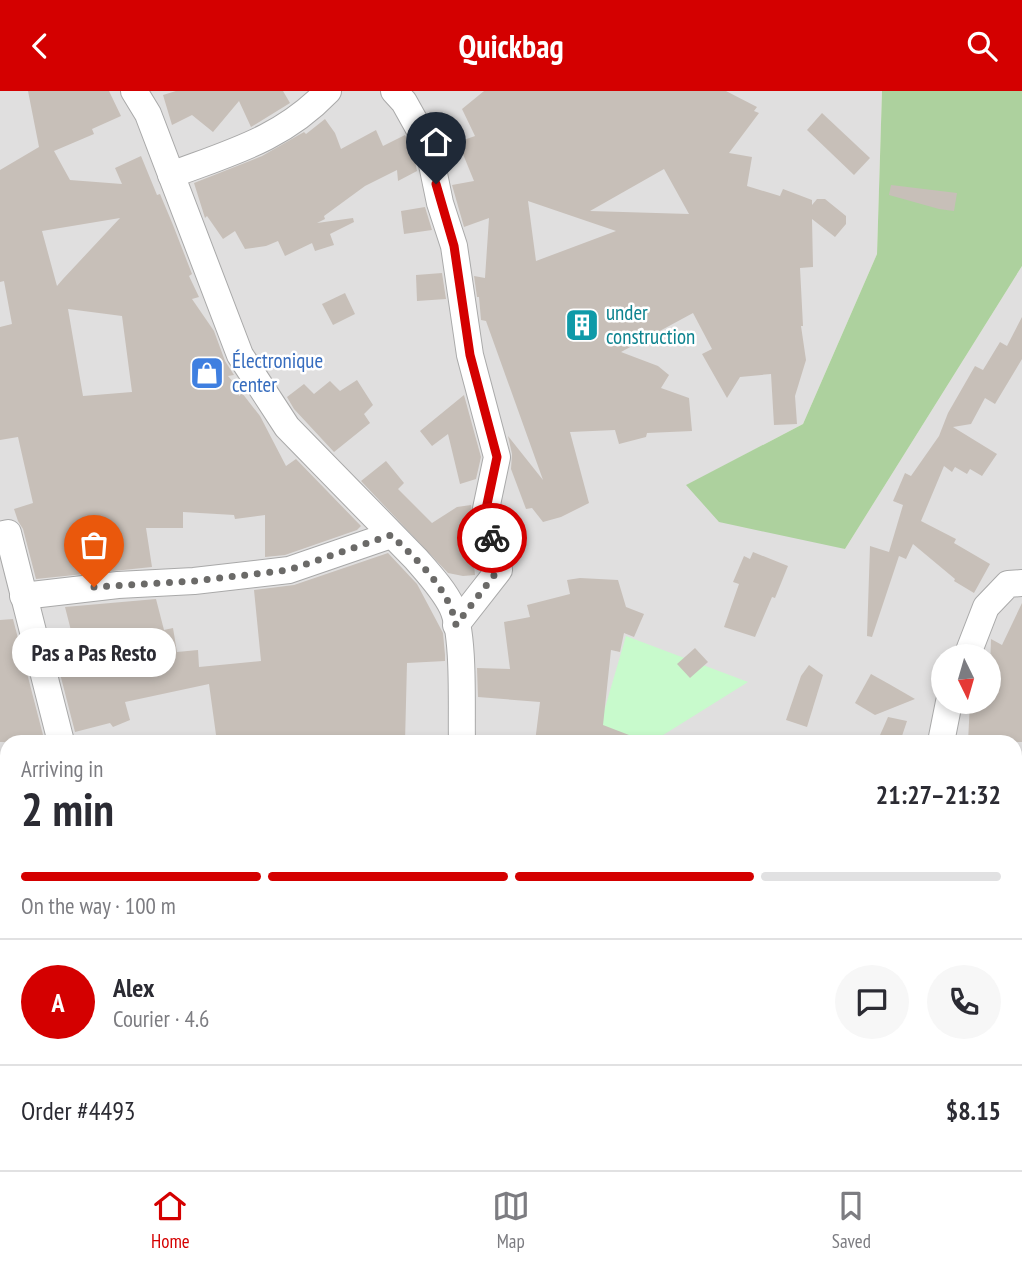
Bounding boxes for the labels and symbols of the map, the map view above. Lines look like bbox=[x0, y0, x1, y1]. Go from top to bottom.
pin bbox=[406, 112, 466, 184]
place label: under construction bbox=[606, 299, 695, 350]
building icon: under construction bbox=[563, 306, 601, 344]
place label: Électronique center bbox=[232, 347, 323, 398]
shop icon: Électronique center bbox=[188, 354, 226, 392]
courier bbox=[457, 503, 527, 573]
pin bbox=[64, 515, 124, 587]
callout: Pas a Pas Resto bbox=[12, 629, 176, 678]
north arrow bbox=[931, 644, 1001, 714]

